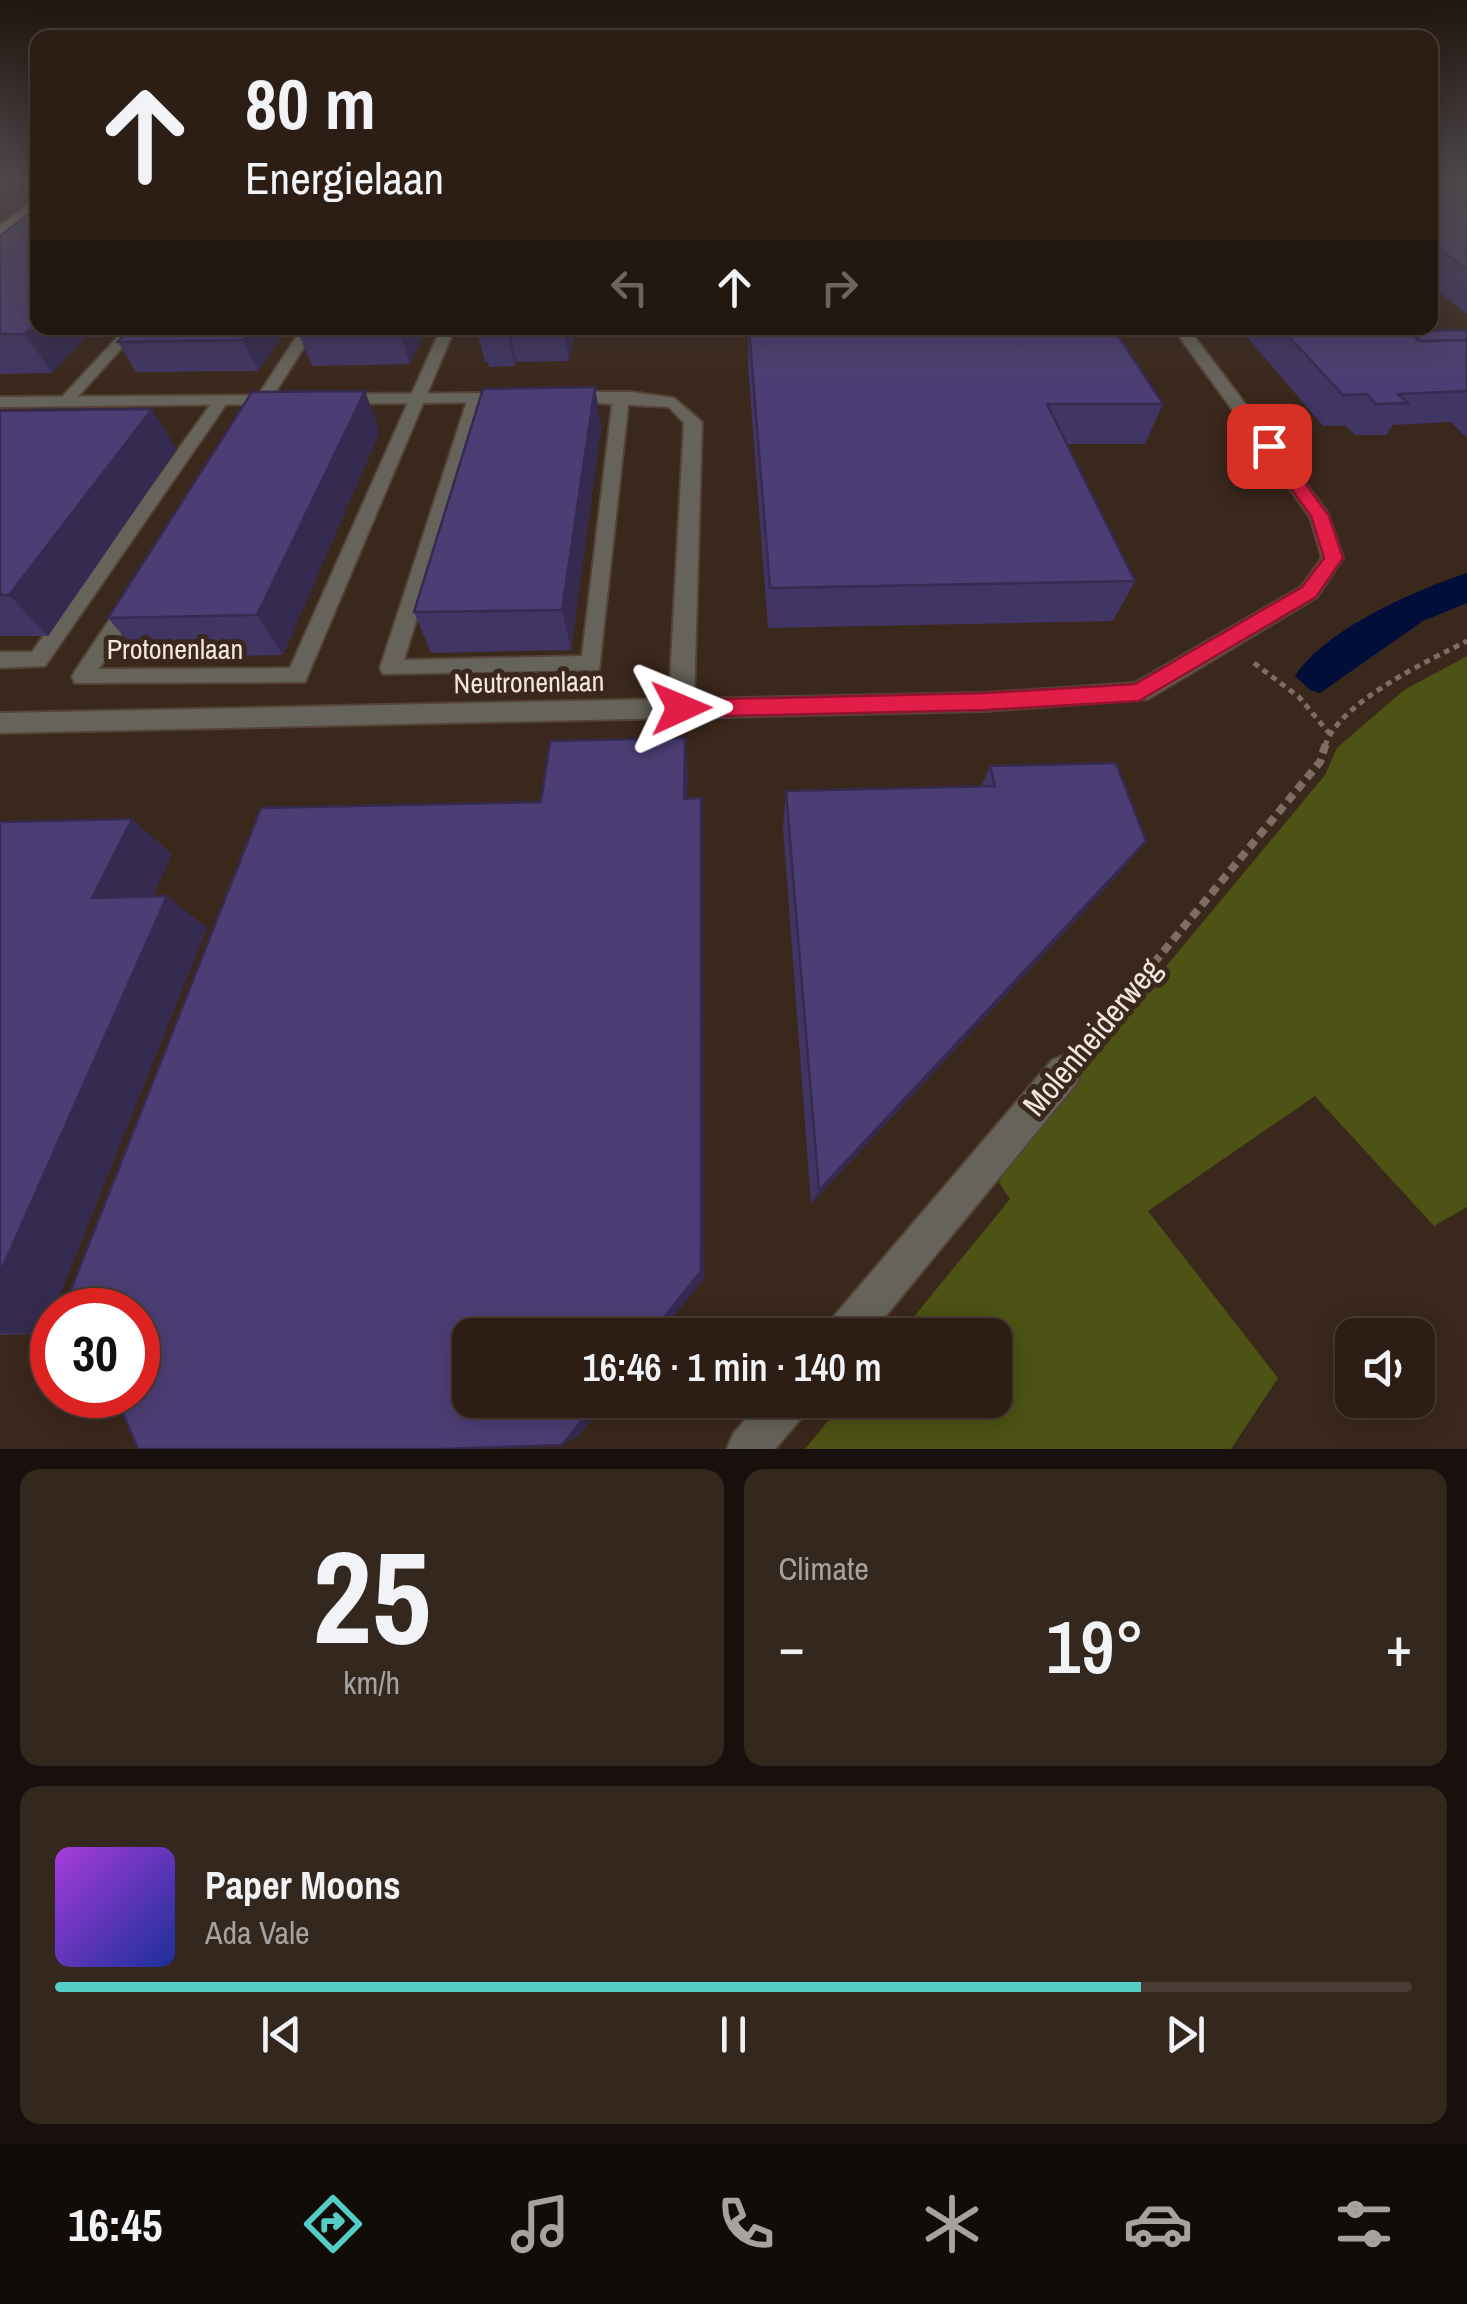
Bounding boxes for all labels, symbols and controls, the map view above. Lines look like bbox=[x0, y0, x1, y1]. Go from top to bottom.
text: 80 m bbox=[245, 57, 376, 151]
icon: ahead bbox=[80, 70, 210, 200]
text: Energielaan bbox=[245, 147, 444, 208]
icon: left bbox=[602, 260, 657, 315]
icon: ahead bbox=[707, 260, 762, 315]
icon: right bbox=[812, 260, 867, 315]
pin bbox=[1227, 404, 1312, 489]
icon: arrive bbox=[1242, 419, 1297, 474]
street label: Protonenlaan bbox=[107, 630, 243, 668]
position arrow bbox=[629, 656, 733, 760]
street label: Neutronenlaan bbox=[453, 662, 605, 702]
street label: Molenheiderweg bbox=[1013, 948, 1171, 1125]
speed limit sign: 30 bbox=[30, 1288, 160, 1418]
map controls bbox=[1335, 1318, 1435, 1418]
button: sound bbox=[1335, 1318, 1435, 1418]
text: 16:46 · 1 min · 140 m bbox=[582, 1342, 882, 1393]
text: 25 bbox=[312, 1508, 431, 1684]
text: Climate bbox=[779, 1547, 869, 1590]
text: 19° bbox=[1046, 1595, 1144, 1696]
text: − bbox=[779, 1609, 805, 1683]
text: + bbox=[1386, 1609, 1412, 1683]
text: km/h bbox=[343, 1661, 400, 1704]
text: Paper Moons bbox=[205, 1860, 401, 1911]
text: Ada Vale bbox=[205, 1911, 310, 1954]
icon: previous bbox=[254, 2007, 309, 2062]
icon: pause bbox=[706, 2007, 761, 2062]
icon: next bbox=[1158, 2007, 1213, 2062]
icon: directions bbox=[298, 2189, 368, 2259]
icon: music bbox=[505, 2189, 575, 2259]
icon: phone bbox=[711, 2189, 781, 2259]
icon: climate bbox=[917, 2189, 987, 2259]
icon: car bbox=[1123, 2189, 1193, 2259]
icon: filters bbox=[1329, 2189, 1399, 2259]
text: 16:45 bbox=[68, 2194, 162, 2255]

